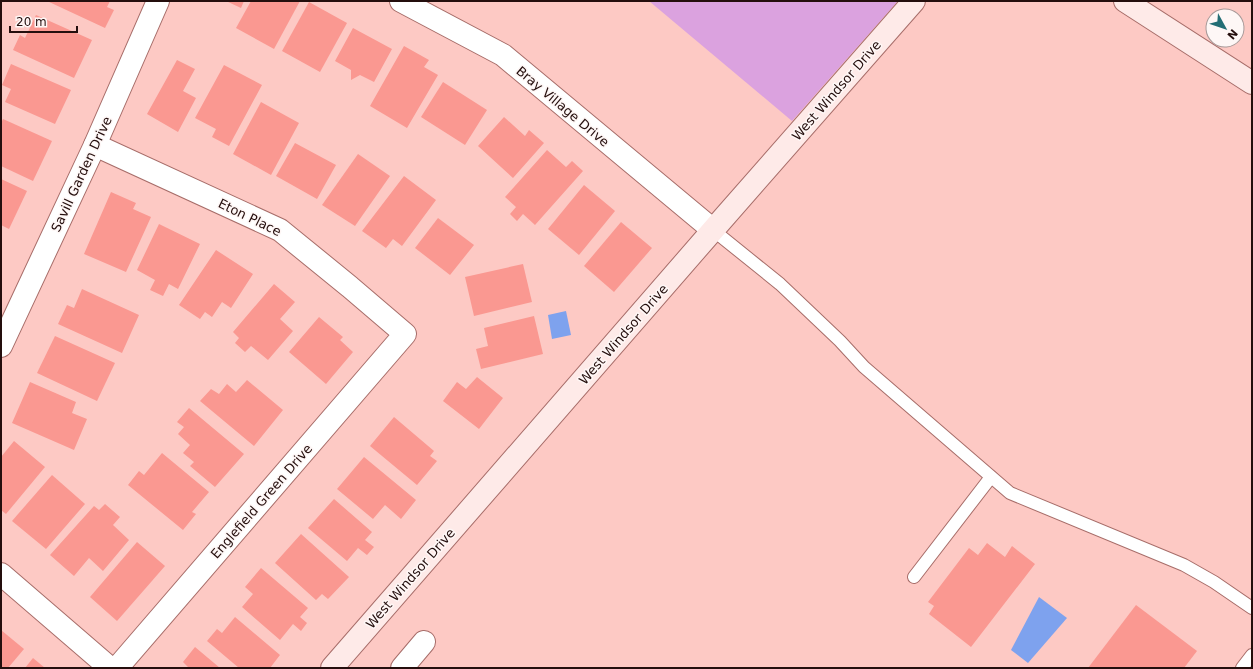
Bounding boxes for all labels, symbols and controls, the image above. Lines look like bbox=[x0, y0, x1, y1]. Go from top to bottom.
scale bar bbox=[10, 8, 77, 34]
north arrow bbox=[1205, 8, 1245, 48]
text: 20 m bbox=[16, 15, 47, 29]
text: N bbox=[1224, 26, 1240, 42]
street label: West Windsor Drive bbox=[789, 37, 884, 143]
street label: Bray Village Drive bbox=[513, 63, 612, 150]
street label: Savill Garden Drive bbox=[48, 114, 115, 234]
street label: Eton Place bbox=[216, 196, 284, 239]
street label: West Windsor Drive bbox=[576, 281, 671, 387]
street label: Englefield Green Drive bbox=[208, 441, 315, 562]
street label: West Windsor Drive bbox=[363, 525, 458, 631]

